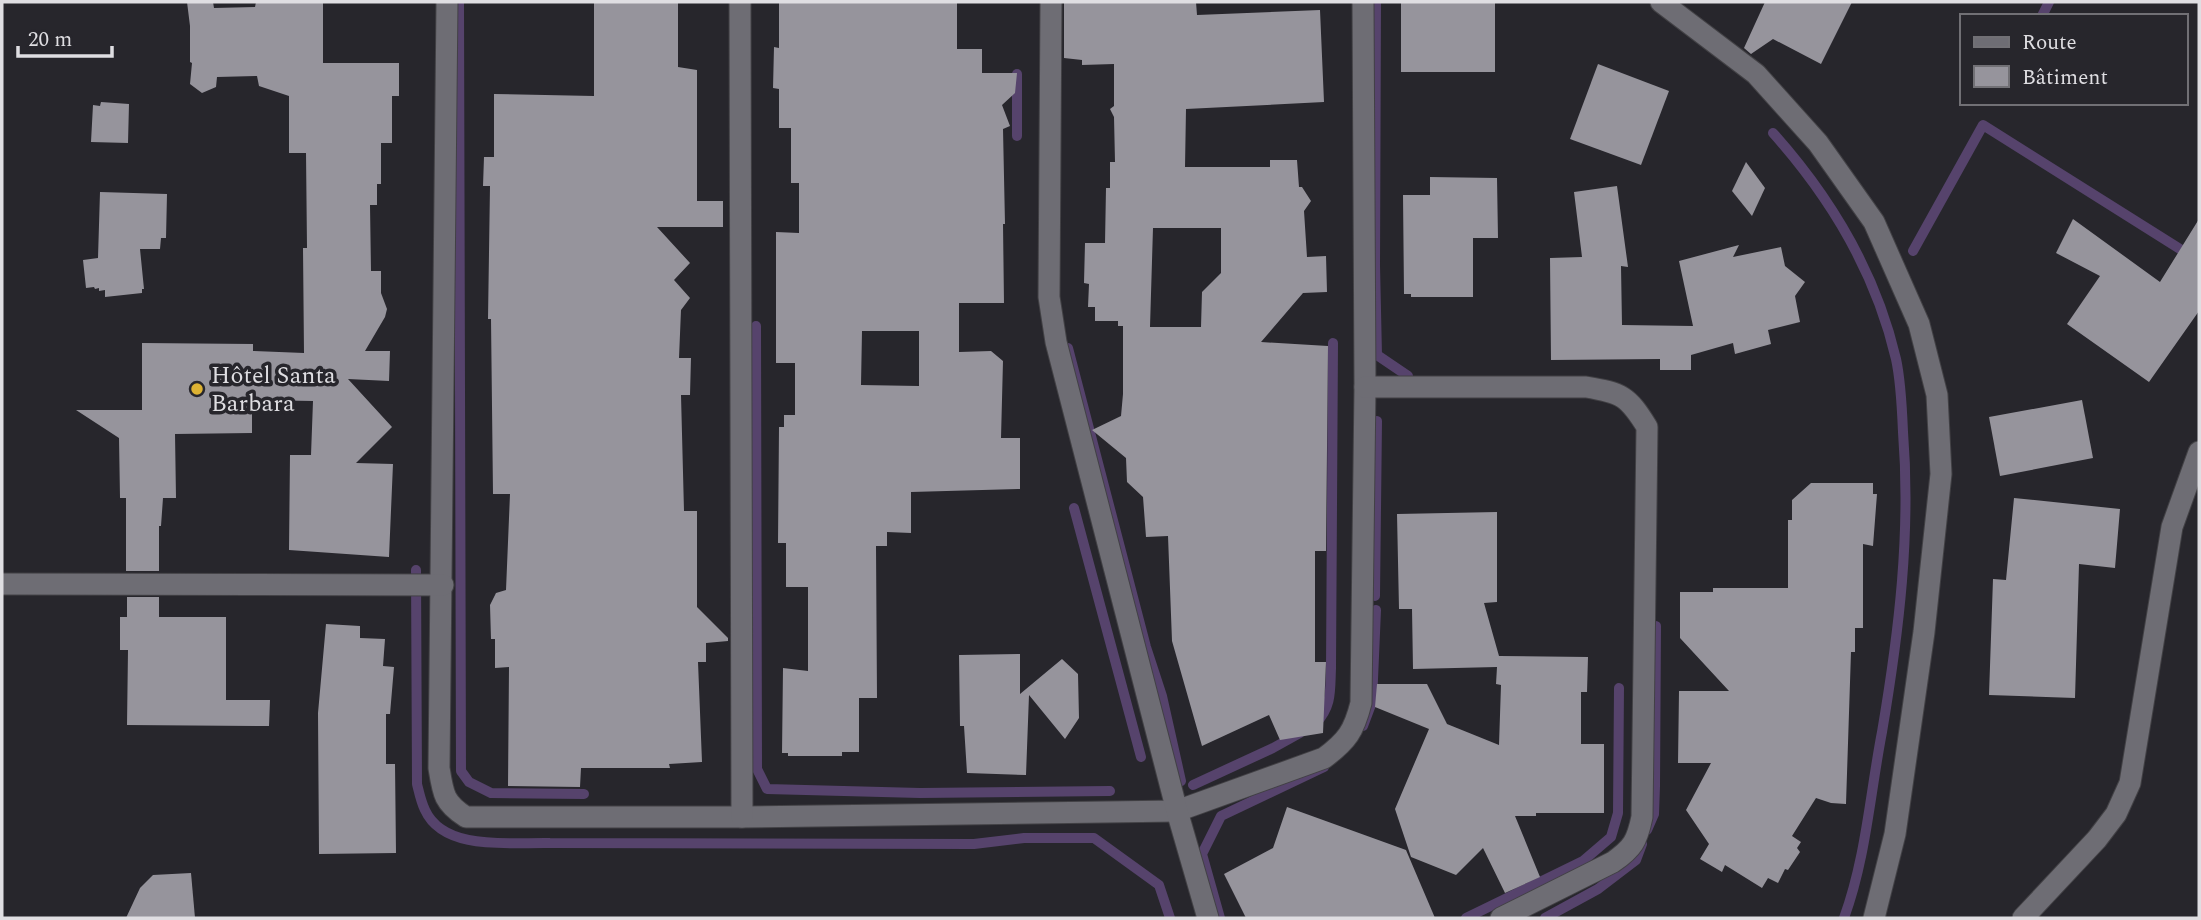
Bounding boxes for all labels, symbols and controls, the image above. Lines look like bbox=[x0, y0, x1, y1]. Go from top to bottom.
scale bar bbox=[18, 14, 112, 58]
legend bbox=[1960, 14, 2187, 105]
text: 20 m bbox=[28, 24, 72, 56]
text: Route bbox=[2022, 27, 2077, 59]
text: Bâtiment bbox=[2022, 62, 2108, 94]
place label: Hôtel Santa Barbara bbox=[211, 358, 336, 422]
marker: Hôtel Santa Barbara bbox=[189, 381, 205, 397]

